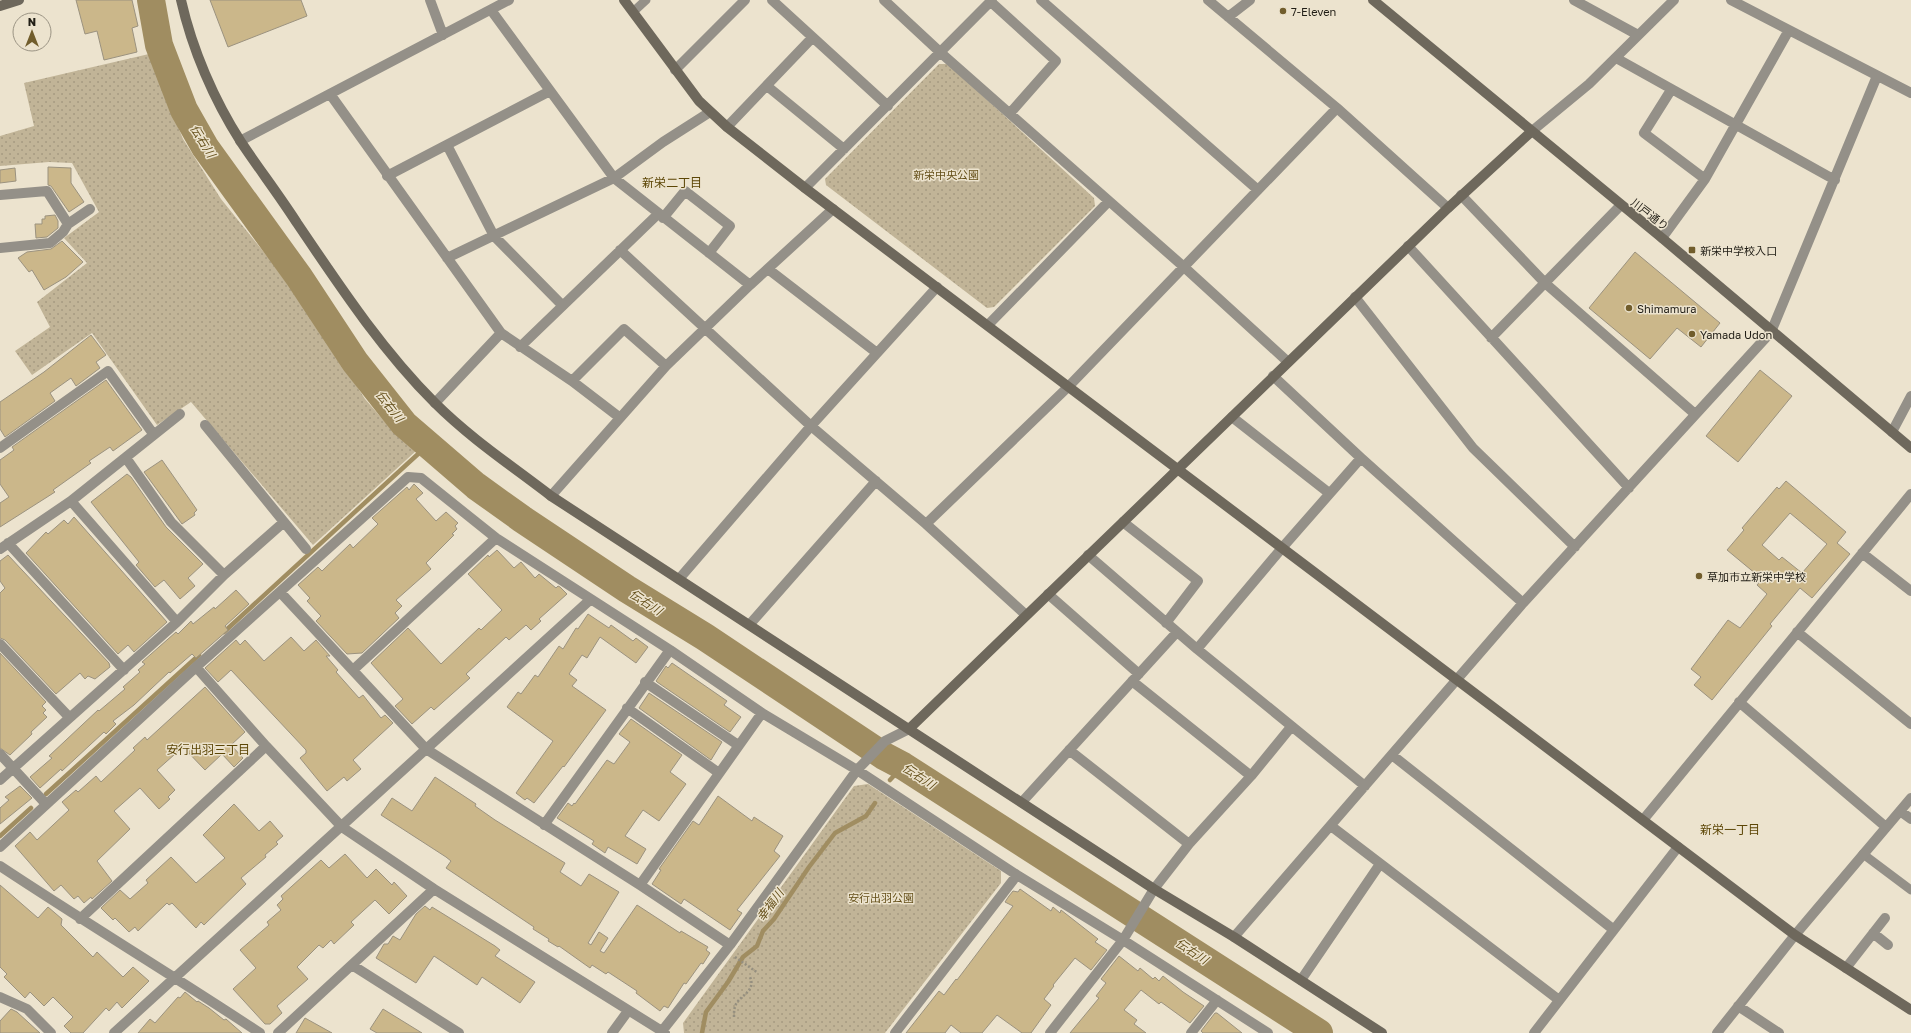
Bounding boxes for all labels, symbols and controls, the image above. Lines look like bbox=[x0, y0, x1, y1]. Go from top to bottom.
place label: 7-Eleven bbox=[1291, 5, 1336, 18]
marker: 7-Eleven bbox=[1278, 6, 1288, 16]
north arrow bbox=[12, 12, 52, 52]
text: N bbox=[28, 15, 36, 28]
water label: 伝右川 bbox=[187, 122, 220, 162]
park label: 新栄中央公園 bbox=[913, 168, 979, 181]
district label: 新栄二丁目 bbox=[642, 175, 702, 190]
street label: 川戸通り bbox=[1629, 195, 1671, 233]
place label: 新栄中学校入口 bbox=[1700, 244, 1777, 257]
marker: 新栄中学校入口 bbox=[1687, 245, 1697, 255]
place label: Shimamura bbox=[1637, 302, 1697, 315]
marker: Shimamura bbox=[1624, 303, 1634, 313]
place label: Yamada Udon bbox=[1700, 328, 1772, 341]
marker: Yamada Udon bbox=[1687, 329, 1697, 339]
water label: 伝右川 bbox=[373, 387, 408, 426]
place label: 草加市立新栄中学校 bbox=[1707, 570, 1806, 583]
marker: 草加市立新栄中学校 bbox=[1694, 571, 1704, 581]
water label: 伝右川 bbox=[627, 586, 667, 619]
district label: 安行出羽三丁目 bbox=[166, 742, 250, 757]
water label: 伝右川 bbox=[900, 760, 940, 793]
district label: 新栄一丁目 bbox=[1700, 822, 1760, 837]
water label: 幸福川 bbox=[753, 884, 788, 924]
park label: 安行出羽公園 bbox=[848, 891, 914, 904]
water label: 伝右川 bbox=[1173, 935, 1213, 968]

